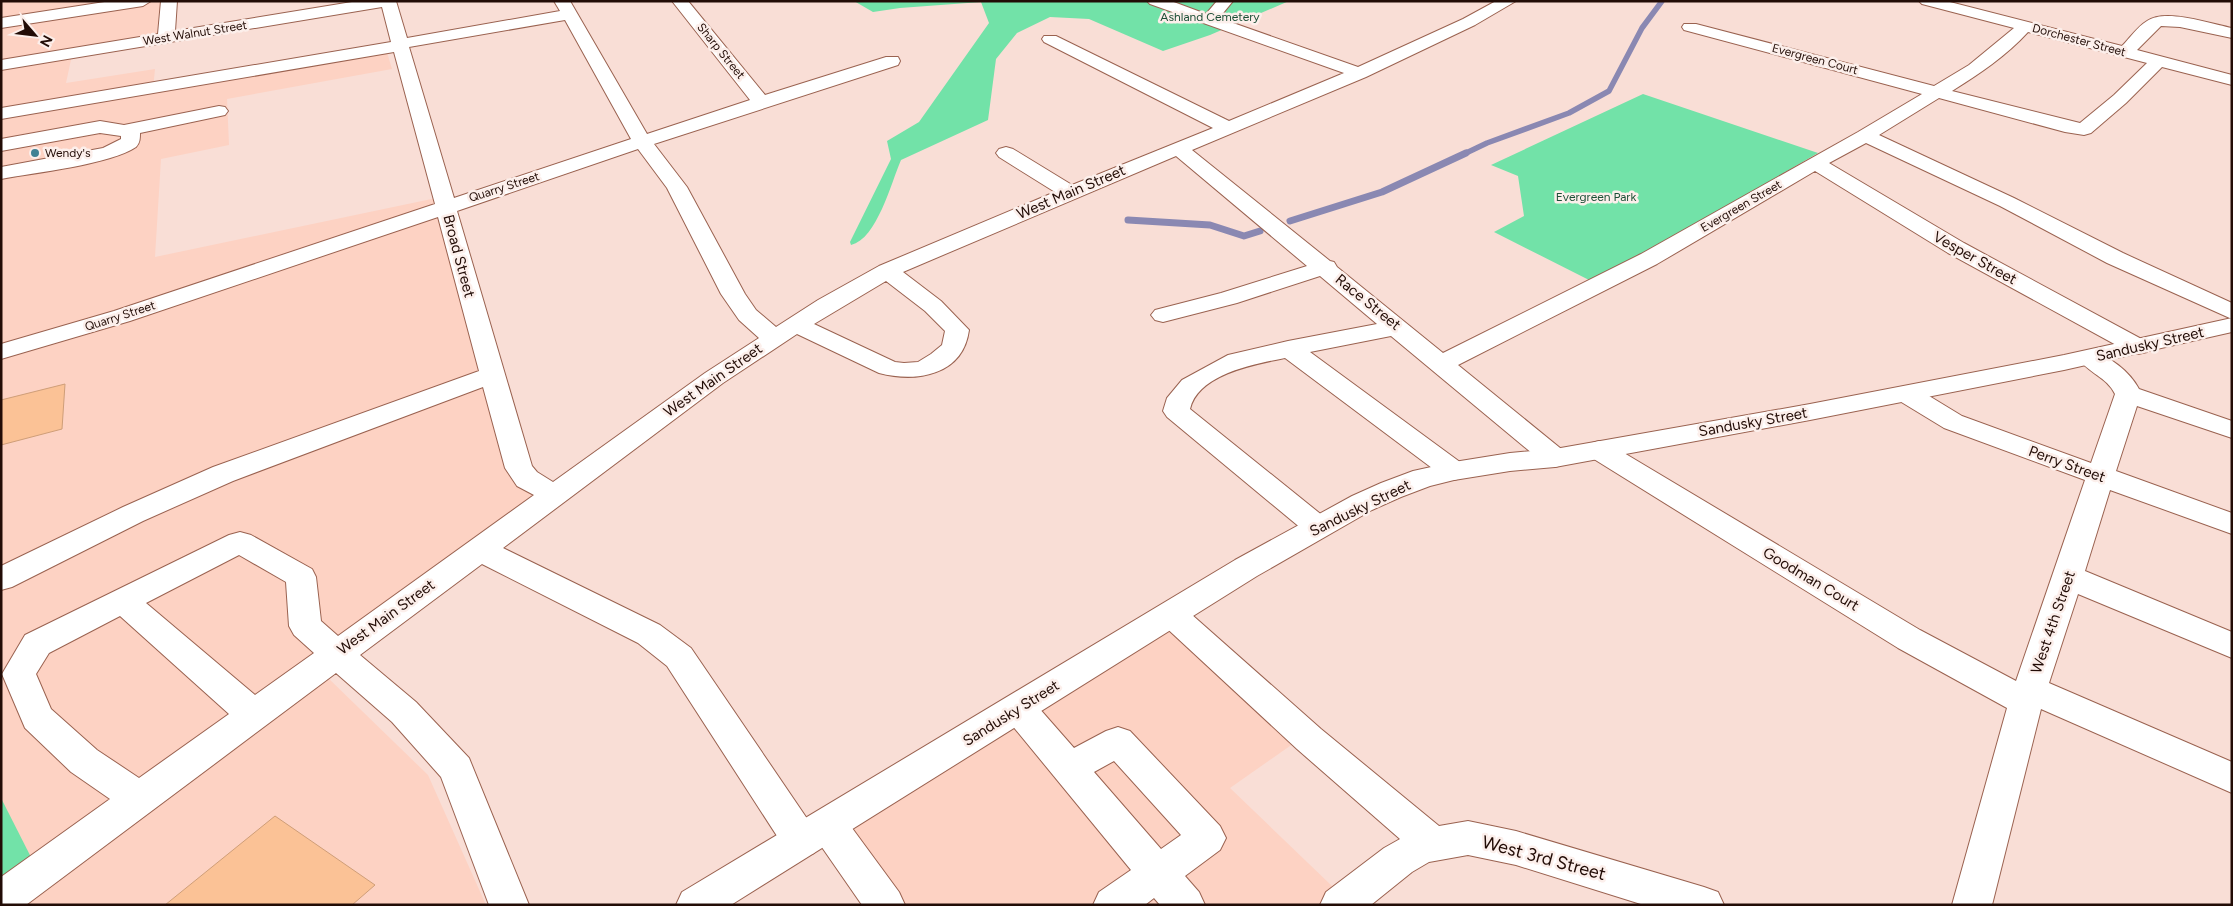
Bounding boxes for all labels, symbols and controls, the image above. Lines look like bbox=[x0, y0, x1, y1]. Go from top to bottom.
north arrow bbox=[10, 10, 60, 60]
park label: Ashland Cemetery bbox=[1160, 10, 1260, 24]
street label: West Walnut Street bbox=[142, 18, 248, 48]
street label: Sharp Street bbox=[694, 20, 748, 82]
street label: Dorchester Street bbox=[2031, 21, 2128, 59]
text: N bbox=[36, 32, 56, 50]
street label: Evergreen Court bbox=[1770, 41, 1860, 77]
place label: Wendy's bbox=[45, 146, 91, 160]
marker: Wendy's bbox=[29, 147, 41, 159]
street label: West Main Street bbox=[1014, 161, 1128, 223]
street label: Quarry Street bbox=[467, 169, 541, 205]
street label: Evergreen Street bbox=[1698, 177, 1784, 235]
park label: Evergreen Park bbox=[1556, 190, 1636, 204]
street label: Broad Street bbox=[439, 213, 479, 300]
street label: Vesper Street bbox=[1930, 228, 2020, 289]
street label: Race Street bbox=[1332, 270, 1405, 334]
street label: Quarry Street bbox=[83, 298, 157, 334]
street label: Sandusky Street bbox=[2094, 323, 2206, 365]
street label: West Main Street bbox=[660, 339, 766, 421]
street label: Sandusky Street bbox=[1697, 404, 1809, 440]
street label: Perry Street bbox=[2026, 442, 2108, 486]
street label: Sandusky Street bbox=[1307, 476, 1414, 540]
street label: Goodman Court bbox=[1760, 543, 1863, 615]
street label: West 4th Street bbox=[2027, 568, 2079, 676]
street label: West Main Street bbox=[334, 575, 439, 658]
street label: Sandusky Street bbox=[959, 676, 1063, 750]
street label: West 3rd Street bbox=[1480, 831, 1609, 885]

